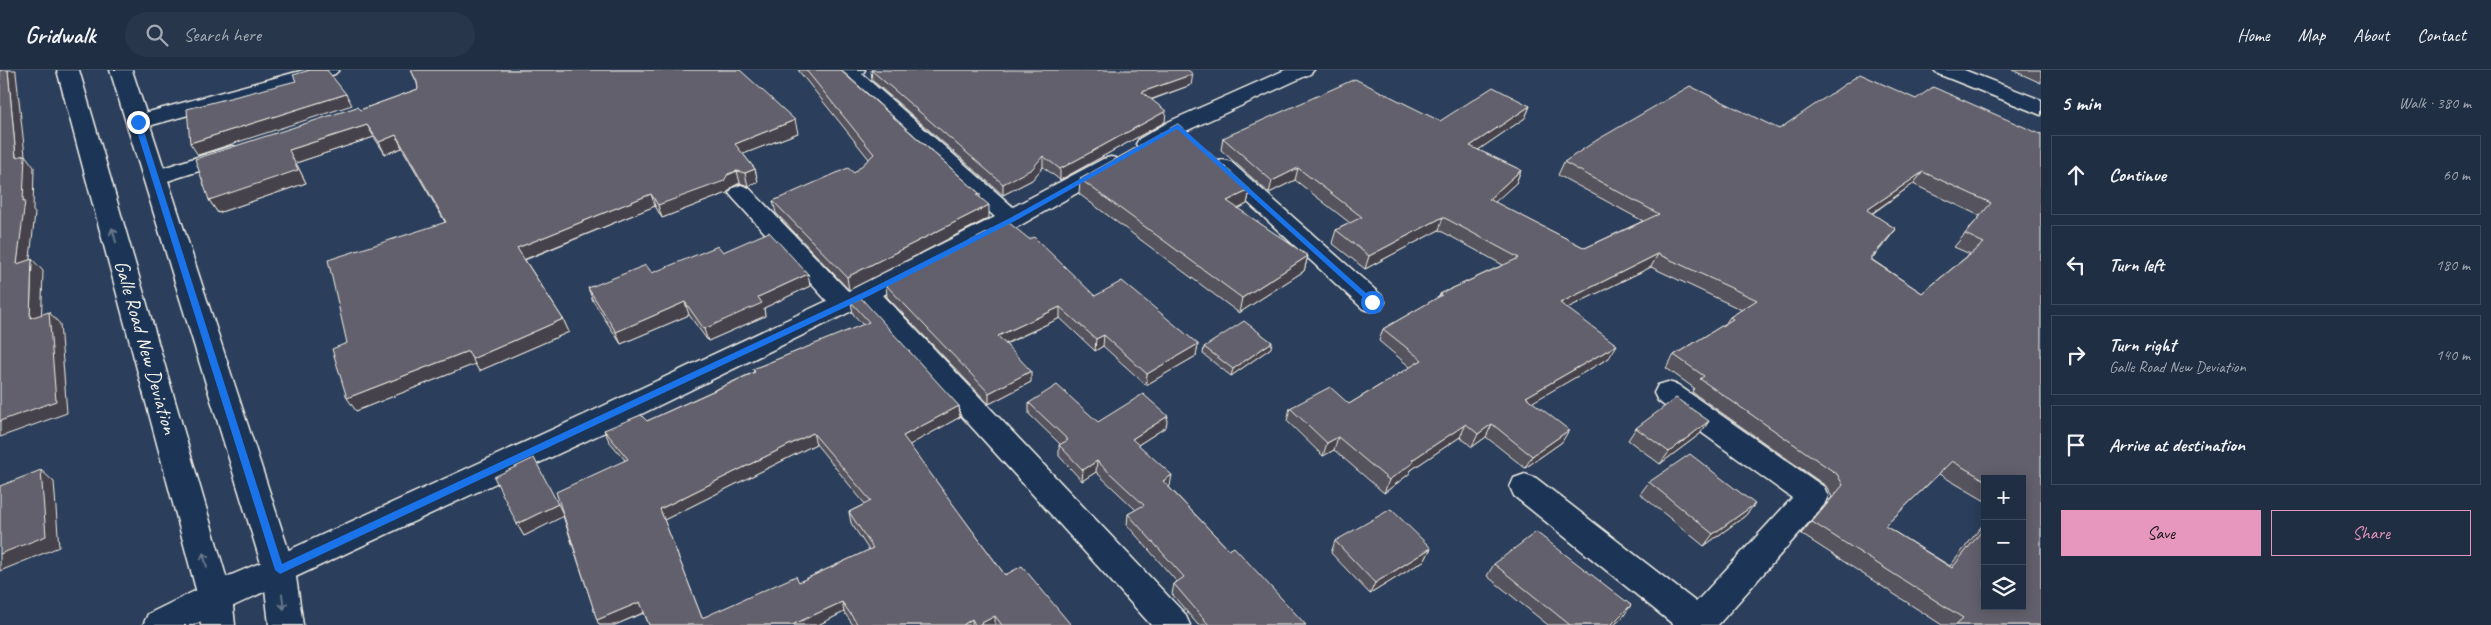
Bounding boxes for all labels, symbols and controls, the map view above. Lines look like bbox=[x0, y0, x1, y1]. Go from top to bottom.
search box bbox=[125, 12, 475, 57]
text: Gridwalk bbox=[25, 20, 95, 50]
icon: search bbox=[143, 21, 171, 49]
text: Search here bbox=[183, 23, 261, 47]
text: Home bbox=[2237, 24, 2270, 46]
text: Map bbox=[2298, 24, 2325, 46]
text: About bbox=[2353, 24, 2389, 46]
text: Contact bbox=[2417, 24, 2466, 46]
text: 5 min bbox=[2061, 90, 2101, 116]
text: Walk · 380 m bbox=[2399, 93, 2471, 113]
route end bbox=[127, 111, 150, 134]
icon: ahead bbox=[2062, 161, 2090, 189]
text: Continue bbox=[2109, 163, 2166, 187]
text: 60 m bbox=[2443, 165, 2470, 185]
one-way arrow bbox=[109, 228, 119, 244]
icon: left bbox=[2062, 251, 2090, 279]
text: Turn left bbox=[2109, 253, 2164, 277]
text: 180 m bbox=[2436, 255, 2470, 275]
street label: Galle Road New Deviation bbox=[109, 257, 183, 437]
route start bbox=[1361, 291, 1384, 314]
text: Turn right bbox=[2109, 333, 2176, 357]
icon: right bbox=[2062, 341, 2090, 369]
text: 140 m bbox=[2436, 345, 2470, 365]
text: Galle Road New Deviation bbox=[2109, 357, 2246, 377]
icon: arrive bbox=[2062, 431, 2090, 459]
text: Arrive at destination bbox=[2109, 433, 2245, 457]
map controls bbox=[1981, 475, 2026, 610]
button: + bbox=[1981, 475, 2026, 520]
button: Save bbox=[2061, 510, 2261, 556]
button: Share bbox=[2271, 510, 2471, 556]
button: − bbox=[1981, 520, 2026, 565]
one-way arrow bbox=[200, 553, 210, 569]
button: layers bbox=[1981, 565, 2026, 610]
one-way arrow bbox=[279, 593, 289, 609]

